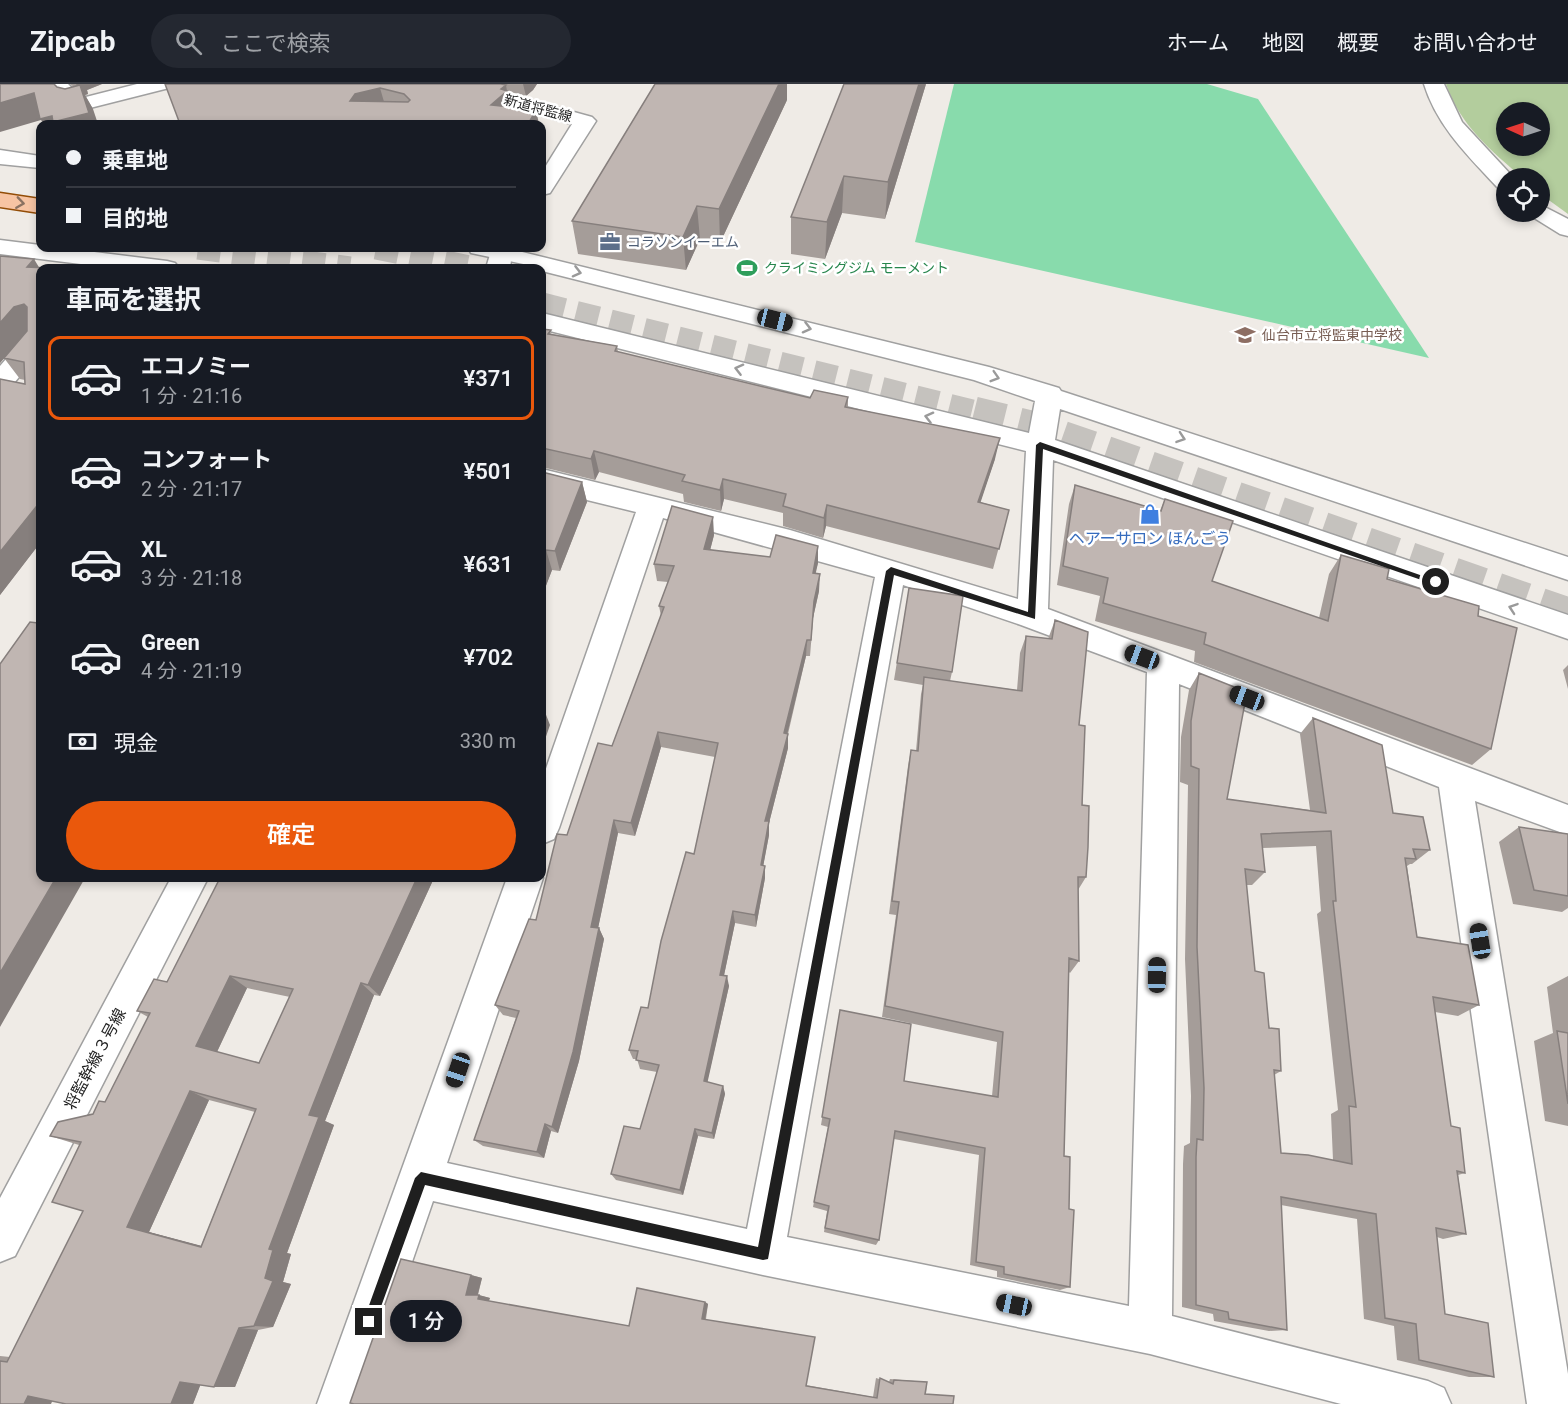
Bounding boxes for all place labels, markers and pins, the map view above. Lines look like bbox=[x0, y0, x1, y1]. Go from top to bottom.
office icon: コラソンイーエム bbox=[598, 230, 622, 254]
place label: コラソンイーエム bbox=[627, 234, 739, 250]
sports icon: クライミングジム モーメント bbox=[735, 256, 759, 280]
place label: クライミングジム モーメント bbox=[764, 260, 949, 276]
school or university icon: 仙台市立将監東中学校 bbox=[1233, 323, 1257, 347]
place label: 仙台市立将監東中学校 bbox=[1262, 327, 1402, 343]
shop icon: ヘアーサロン ほんごう bbox=[1138, 502, 1162, 526]
place label: ヘアーサロン ほんごう bbox=[1069, 529, 1231, 548]

